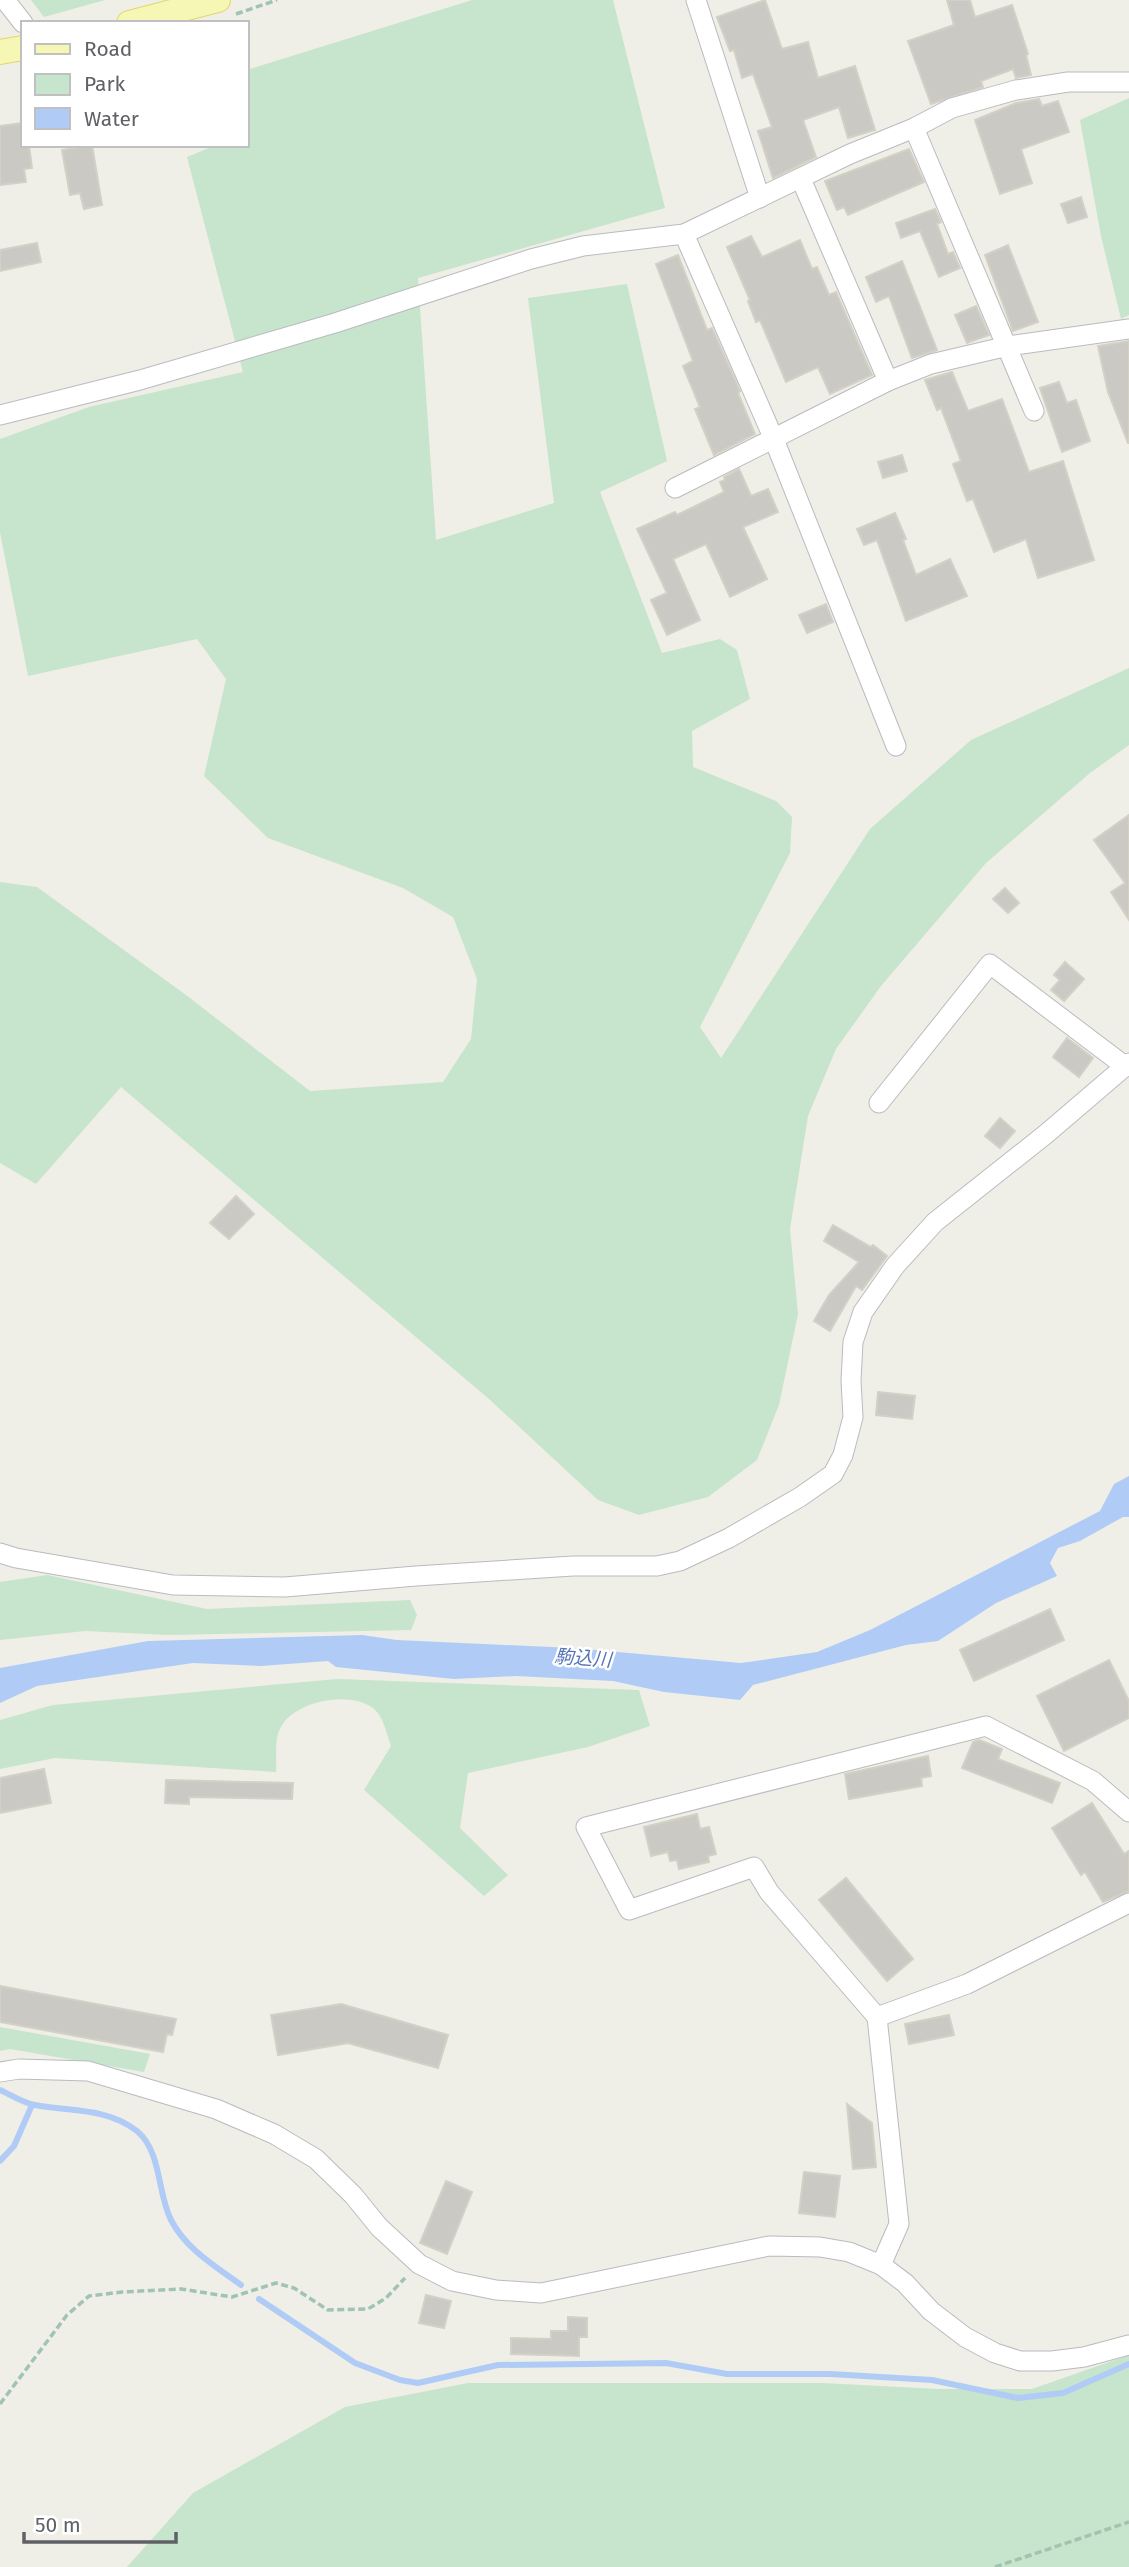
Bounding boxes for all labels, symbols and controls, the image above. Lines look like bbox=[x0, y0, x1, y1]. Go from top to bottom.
legend bbox=[21, 21, 248, 147]
text: Road bbox=[84, 36, 132, 62]
text: Park bbox=[84, 71, 126, 97]
text: Water bbox=[84, 106, 139, 132]
water label: 駒込川 bbox=[554, 1645, 614, 1672]
scale bar bbox=[24, 2500, 177, 2544]
text: 50 m bbox=[35, 2512, 81, 2538]

